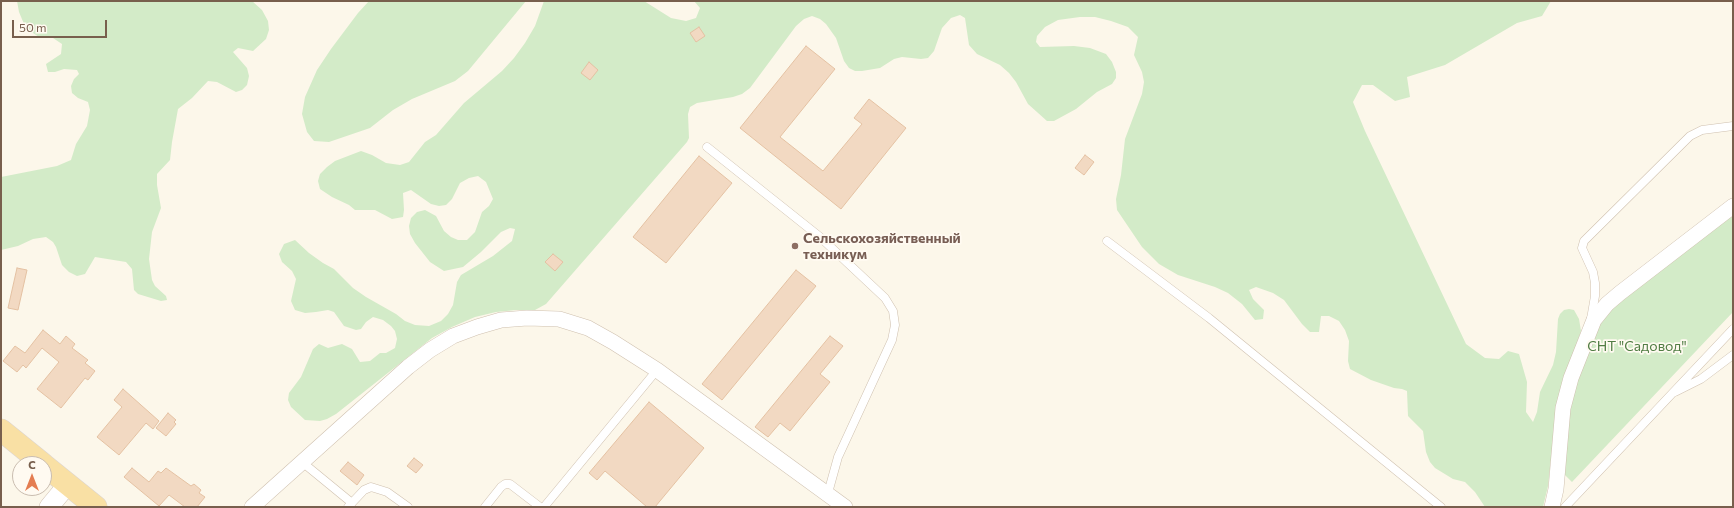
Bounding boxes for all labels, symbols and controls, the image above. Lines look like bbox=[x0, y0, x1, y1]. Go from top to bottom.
scale bar bbox=[14, 12, 109, 38]
text: 50 m bbox=[19, 20, 47, 34]
place label: Сельскохозяйственный техникум bbox=[803, 230, 961, 262]
marker: Сельскохозяйственный техникум bbox=[790, 241, 800, 251]
park label: СНТ "Садовод" bbox=[1587, 338, 1687, 354]
north arrow bbox=[12, 456, 52, 496]
text: С bbox=[28, 458, 36, 471]

